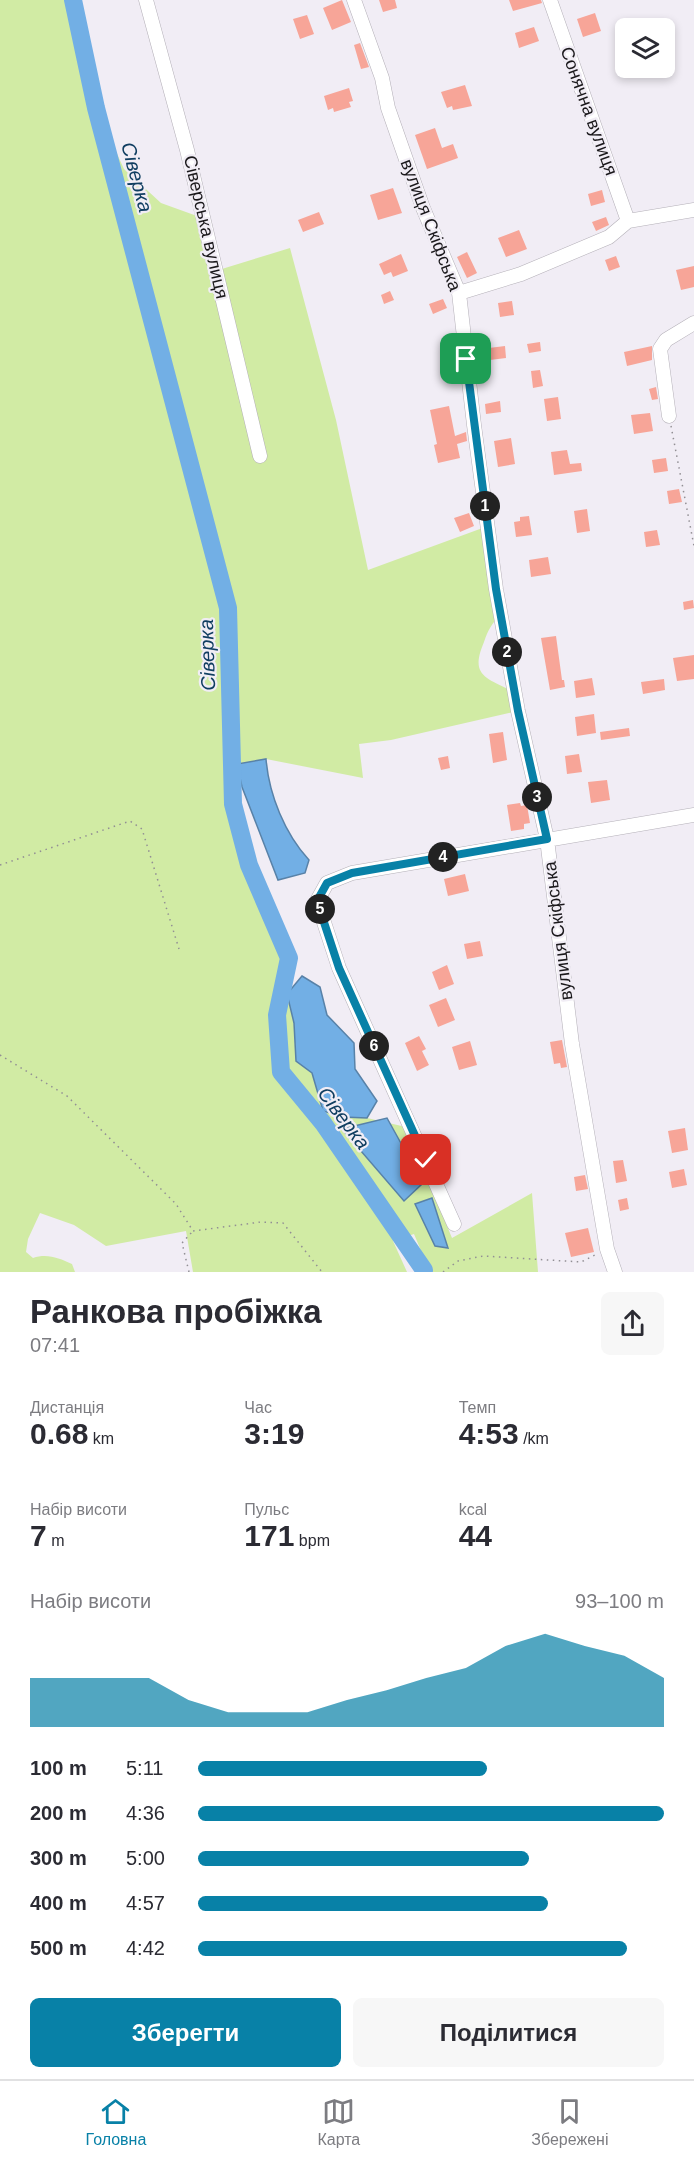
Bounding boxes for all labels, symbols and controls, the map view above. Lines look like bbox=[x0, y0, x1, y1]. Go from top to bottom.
map controls bbox=[615, 18, 675, 78]
button: layers bbox=[615, 18, 675, 78]
street label: Сонячна вулиця bbox=[556, 44, 622, 178]
water label: Сіверка bbox=[117, 140, 157, 214]
street label: Сіверська вулиця bbox=[180, 153, 232, 301]
street label: вулиця Скіфська bbox=[397, 156, 466, 295]
pin bbox=[440, 333, 491, 384]
icon: arrive bbox=[449, 342, 482, 375]
pin: 1 bbox=[470, 491, 500, 521]
text: 1 bbox=[481, 497, 489, 514]
water label: Сіверка bbox=[195, 619, 219, 691]
pin: 2 bbox=[492, 637, 522, 667]
text: 2 bbox=[503, 643, 511, 660]
pin: 3 bbox=[522, 782, 552, 812]
text: 3 bbox=[533, 788, 541, 805]
pin: 4 bbox=[428, 842, 458, 872]
text: 4 bbox=[439, 848, 447, 865]
street label: вулиця Скіфська bbox=[539, 859, 576, 1002]
pin: 5 bbox=[305, 894, 335, 924]
text: 5 bbox=[316, 900, 324, 917]
pin: 6 bbox=[359, 1031, 389, 1061]
text: 6 bbox=[370, 1037, 378, 1054]
water label: Сіверка bbox=[314, 1083, 374, 1153]
pin bbox=[400, 1134, 451, 1185]
icon: check bbox=[409, 1143, 442, 1176]
button: share bbox=[601, 1292, 664, 1355]
text: Ранкова пробіжка bbox=[30, 1293, 322, 1330]
text: 07:41 bbox=[30, 1334, 80, 1356]
text: Дистанція bbox=[30, 1399, 104, 1416]
text: Час bbox=[244, 1399, 272, 1416]
text: Темп bbox=[459, 1399, 496, 1416]
text: 0.68 bbox=[30, 1417, 88, 1450]
text: 3:19 bbox=[244, 1417, 304, 1450]
text: 4:53 bbox=[459, 1417, 519, 1450]
text: km bbox=[88, 1430, 114, 1447]
text: /km bbox=[519, 1430, 549, 1447]
text: Набір висоти bbox=[30, 1501, 127, 1518]
text: Пульс bbox=[244, 1501, 289, 1518]
text: kcal bbox=[459, 1501, 487, 1518]
text: 7 bbox=[30, 1519, 47, 1552]
text: 171 bbox=[244, 1519, 294, 1552]
text: 44 bbox=[459, 1519, 492, 1552]
text: m bbox=[47, 1532, 64, 1549]
text: bpm bbox=[294, 1532, 330, 1549]
text: Набір висоти bbox=[30, 1590, 151, 1612]
text: 93–100 m bbox=[575, 1590, 664, 1612]
text: 100 m bbox=[30, 1757, 87, 1779]
text: 5:11 bbox=[126, 1757, 163, 1779]
text: 200 m bbox=[30, 1802, 87, 1824]
text: 4:36 bbox=[126, 1802, 165, 1824]
text: 300 m bbox=[30, 1847, 87, 1869]
text: 5:00 bbox=[126, 1847, 165, 1869]
text: 400 m bbox=[30, 1892, 87, 1914]
text: 4:57 bbox=[126, 1892, 165, 1914]
text: 500 m bbox=[30, 1937, 87, 1959]
text: 4:42 bbox=[126, 1937, 165, 1959]
button: Зберегти bbox=[30, 1998, 341, 2067]
button: Поділитися bbox=[353, 1998, 664, 2067]
tab: Головна bbox=[86, 2095, 146, 2149]
tab: Карта bbox=[317, 2095, 360, 2149]
tab: Збережені bbox=[531, 2095, 608, 2149]

